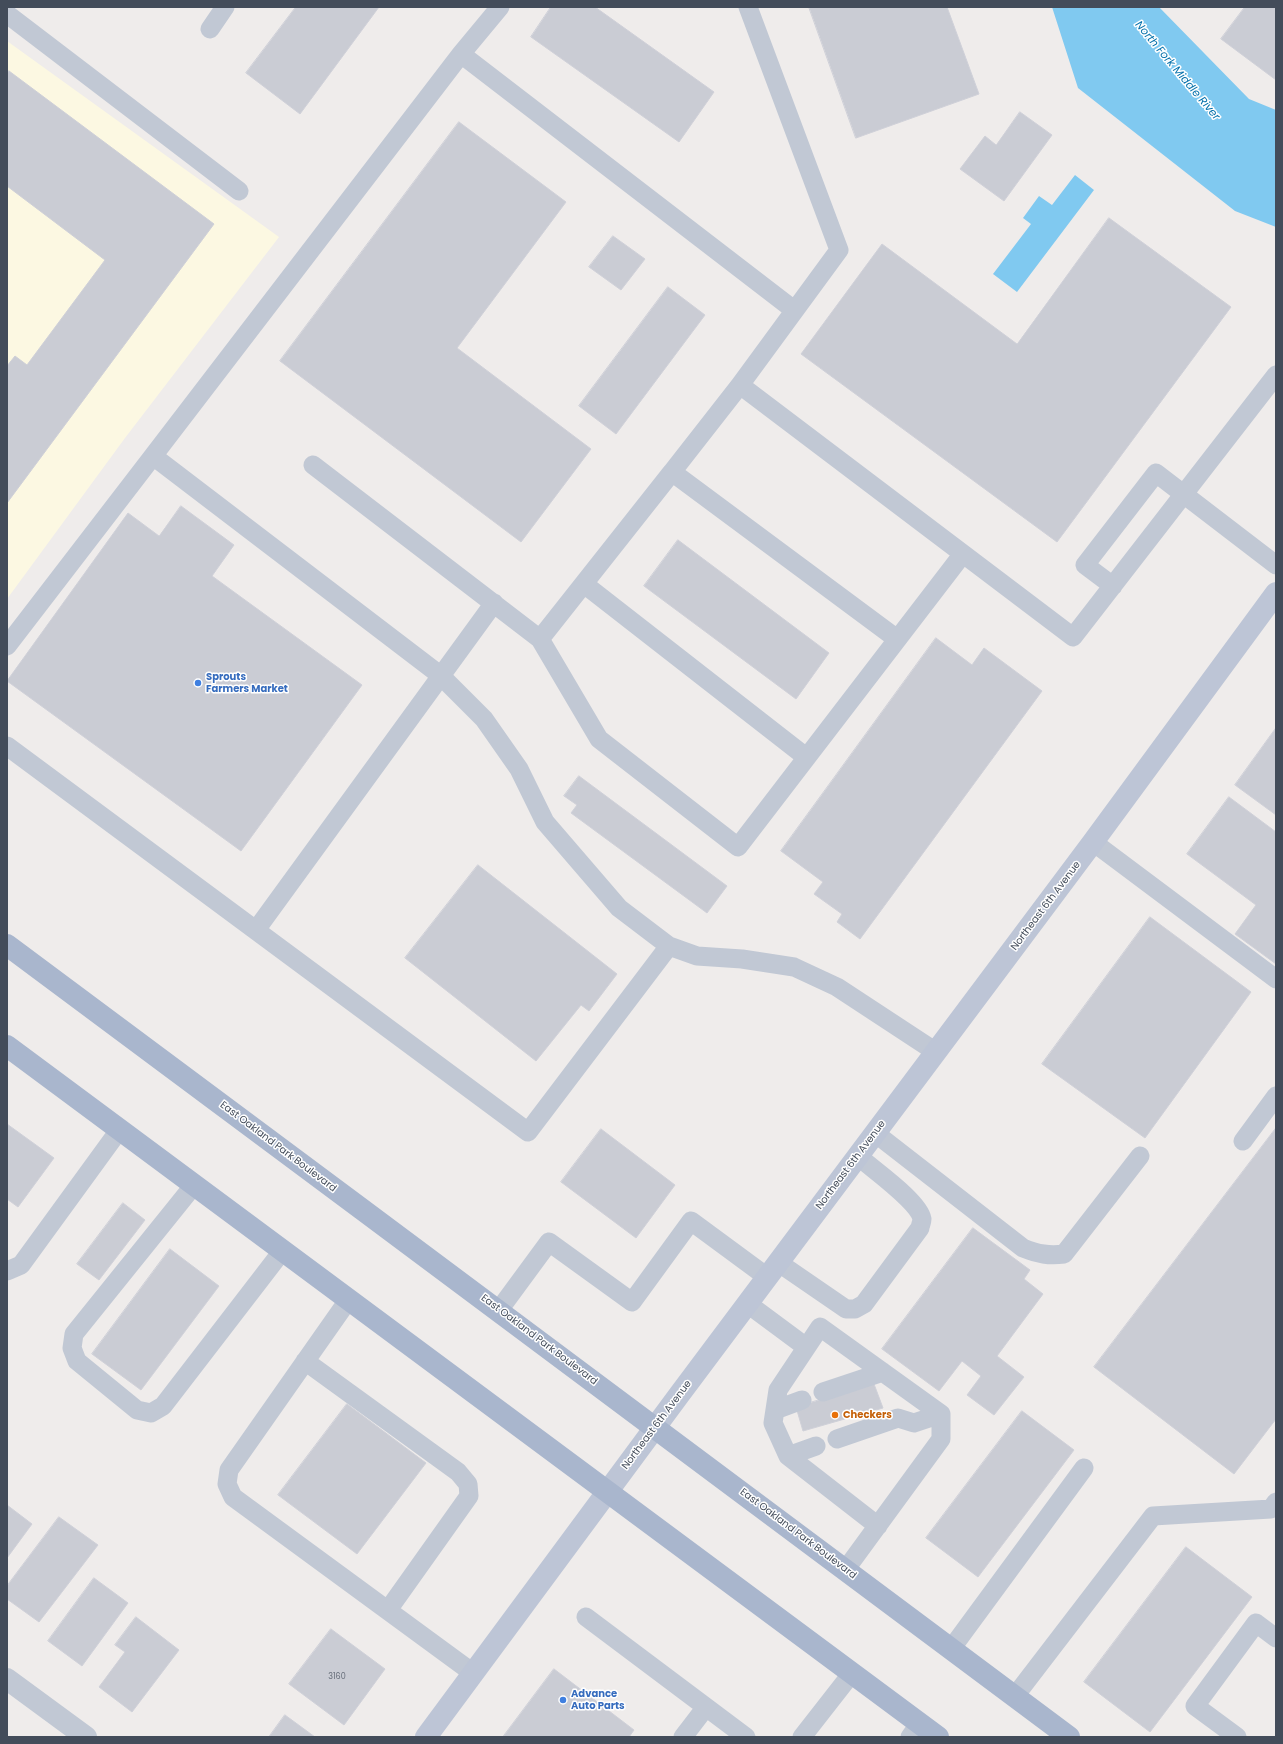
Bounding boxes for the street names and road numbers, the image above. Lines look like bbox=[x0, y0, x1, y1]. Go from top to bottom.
street label: Northeast 6th Avenue bbox=[1009, 859, 1083, 953]
street label: East Oakland Park Boulevard bbox=[217, 1099, 339, 1195]
street label: Northeast 6th Avenue bbox=[814, 1118, 888, 1212]
street label: East Oakland Park Boulevard bbox=[478, 1292, 600, 1388]
street label: Northeast 6th Avenue bbox=[620, 1378, 694, 1472]
street label: East Oakland Park Boulevard bbox=[737, 1486, 859, 1582]

